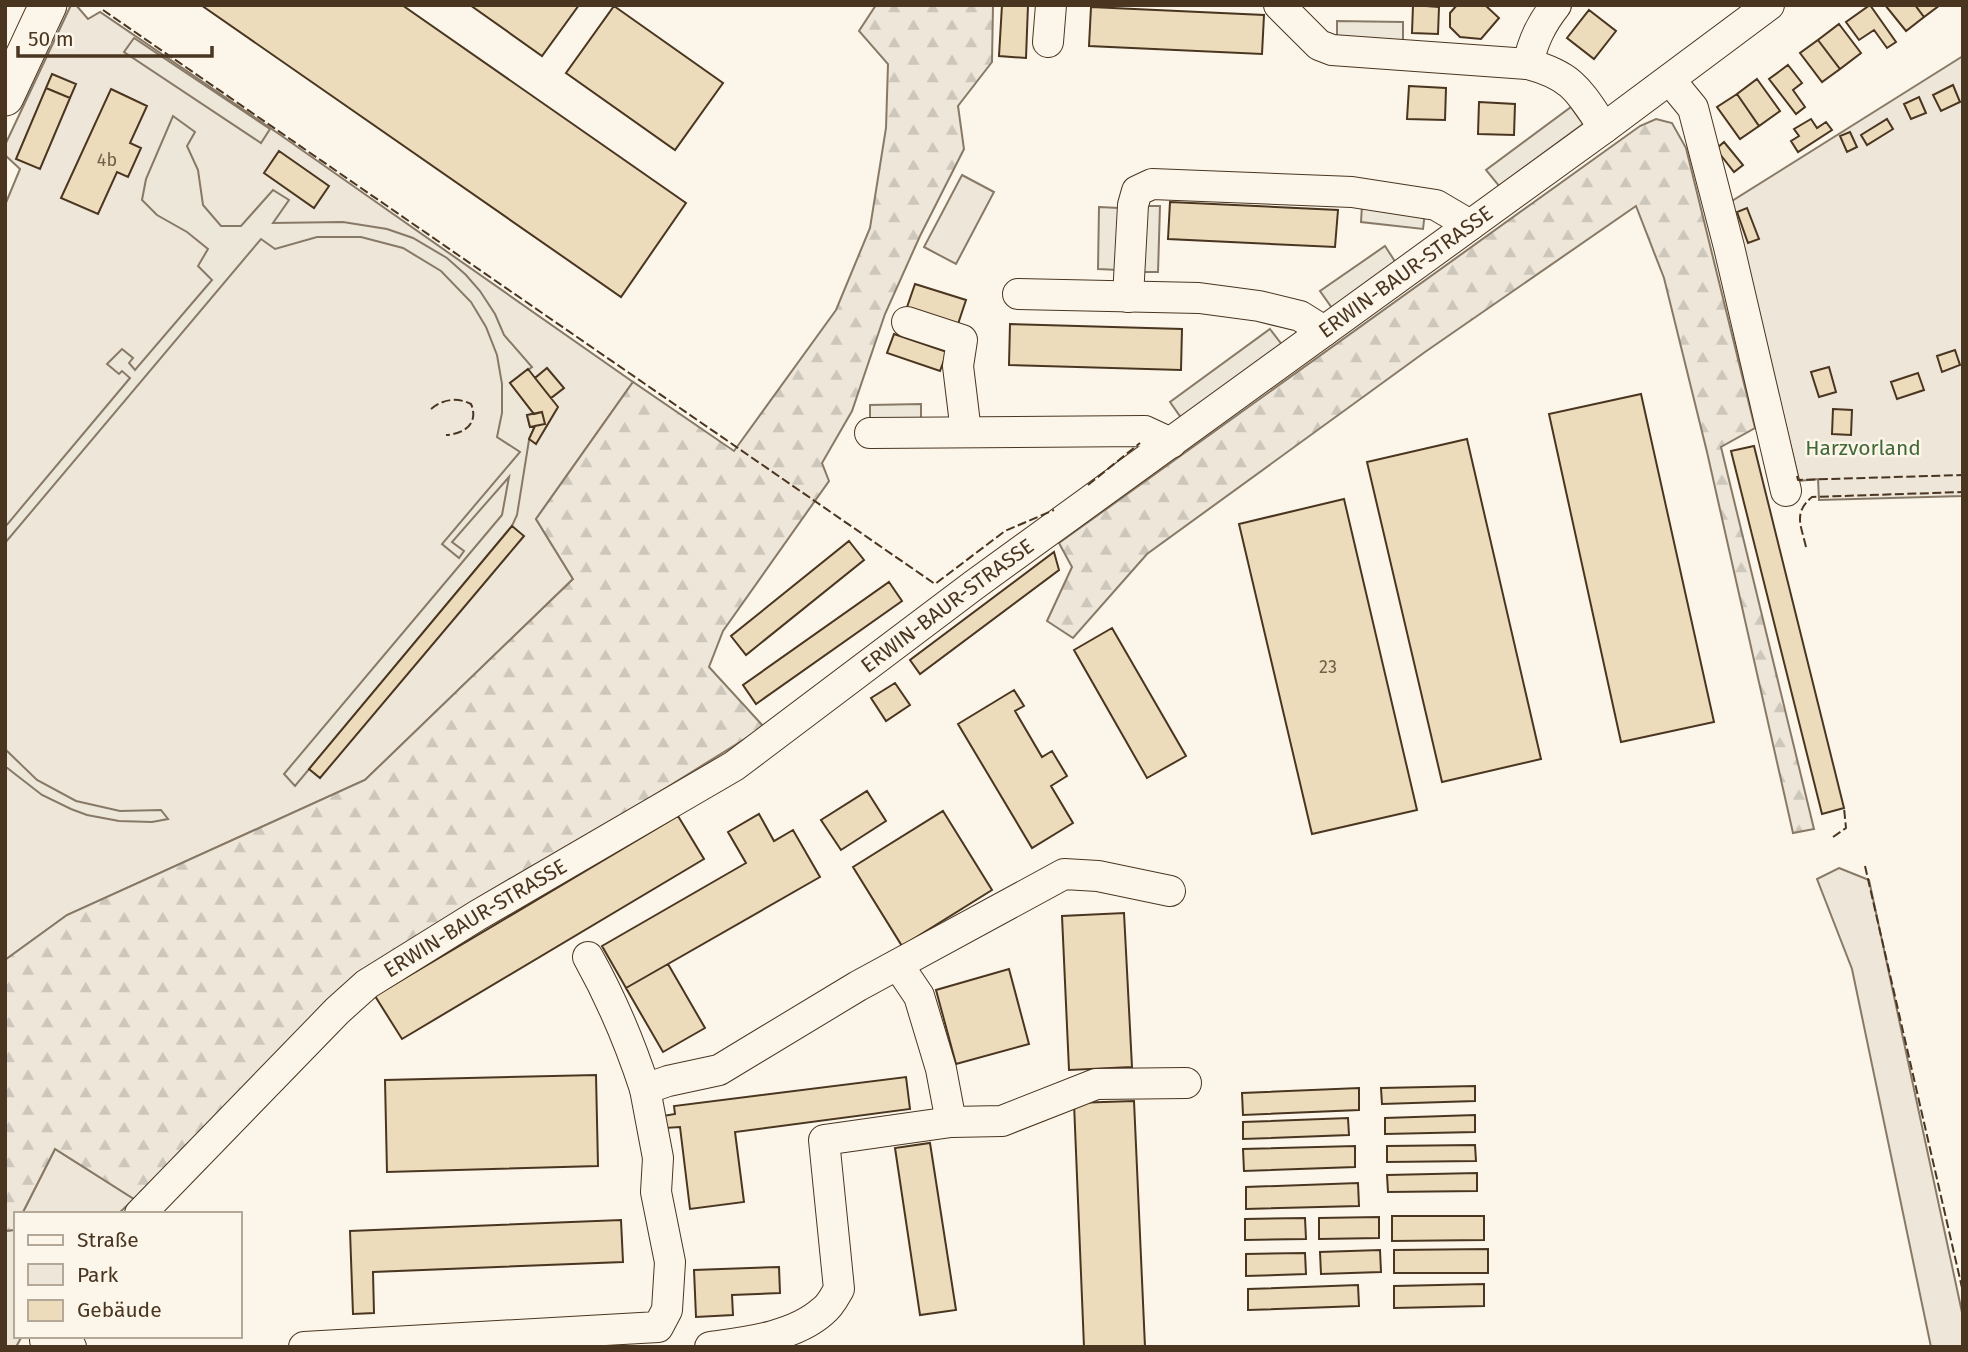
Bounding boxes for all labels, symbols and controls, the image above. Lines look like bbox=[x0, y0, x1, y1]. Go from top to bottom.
scale bar bbox=[18, 14, 212, 58]
text: 50 m bbox=[28, 26, 74, 52]
house number: 4b bbox=[97, 149, 117, 171]
street label: ERWIN-BAUR-STRASSE bbox=[1313, 200, 1498, 344]
park label: Harzvorland bbox=[1805, 435, 1921, 461]
street label: ERWIN-BAUR-STRASSE bbox=[856, 533, 1039, 679]
house number: 23 bbox=[1319, 656, 1337, 678]
street label: ERWIN-BAUR-STRASSE bbox=[379, 853, 571, 983]
legend bbox=[14, 1212, 242, 1338]
text: Straße bbox=[77, 1227, 139, 1253]
text: Park bbox=[77, 1262, 119, 1288]
text: Gebäude bbox=[77, 1297, 162, 1323]

